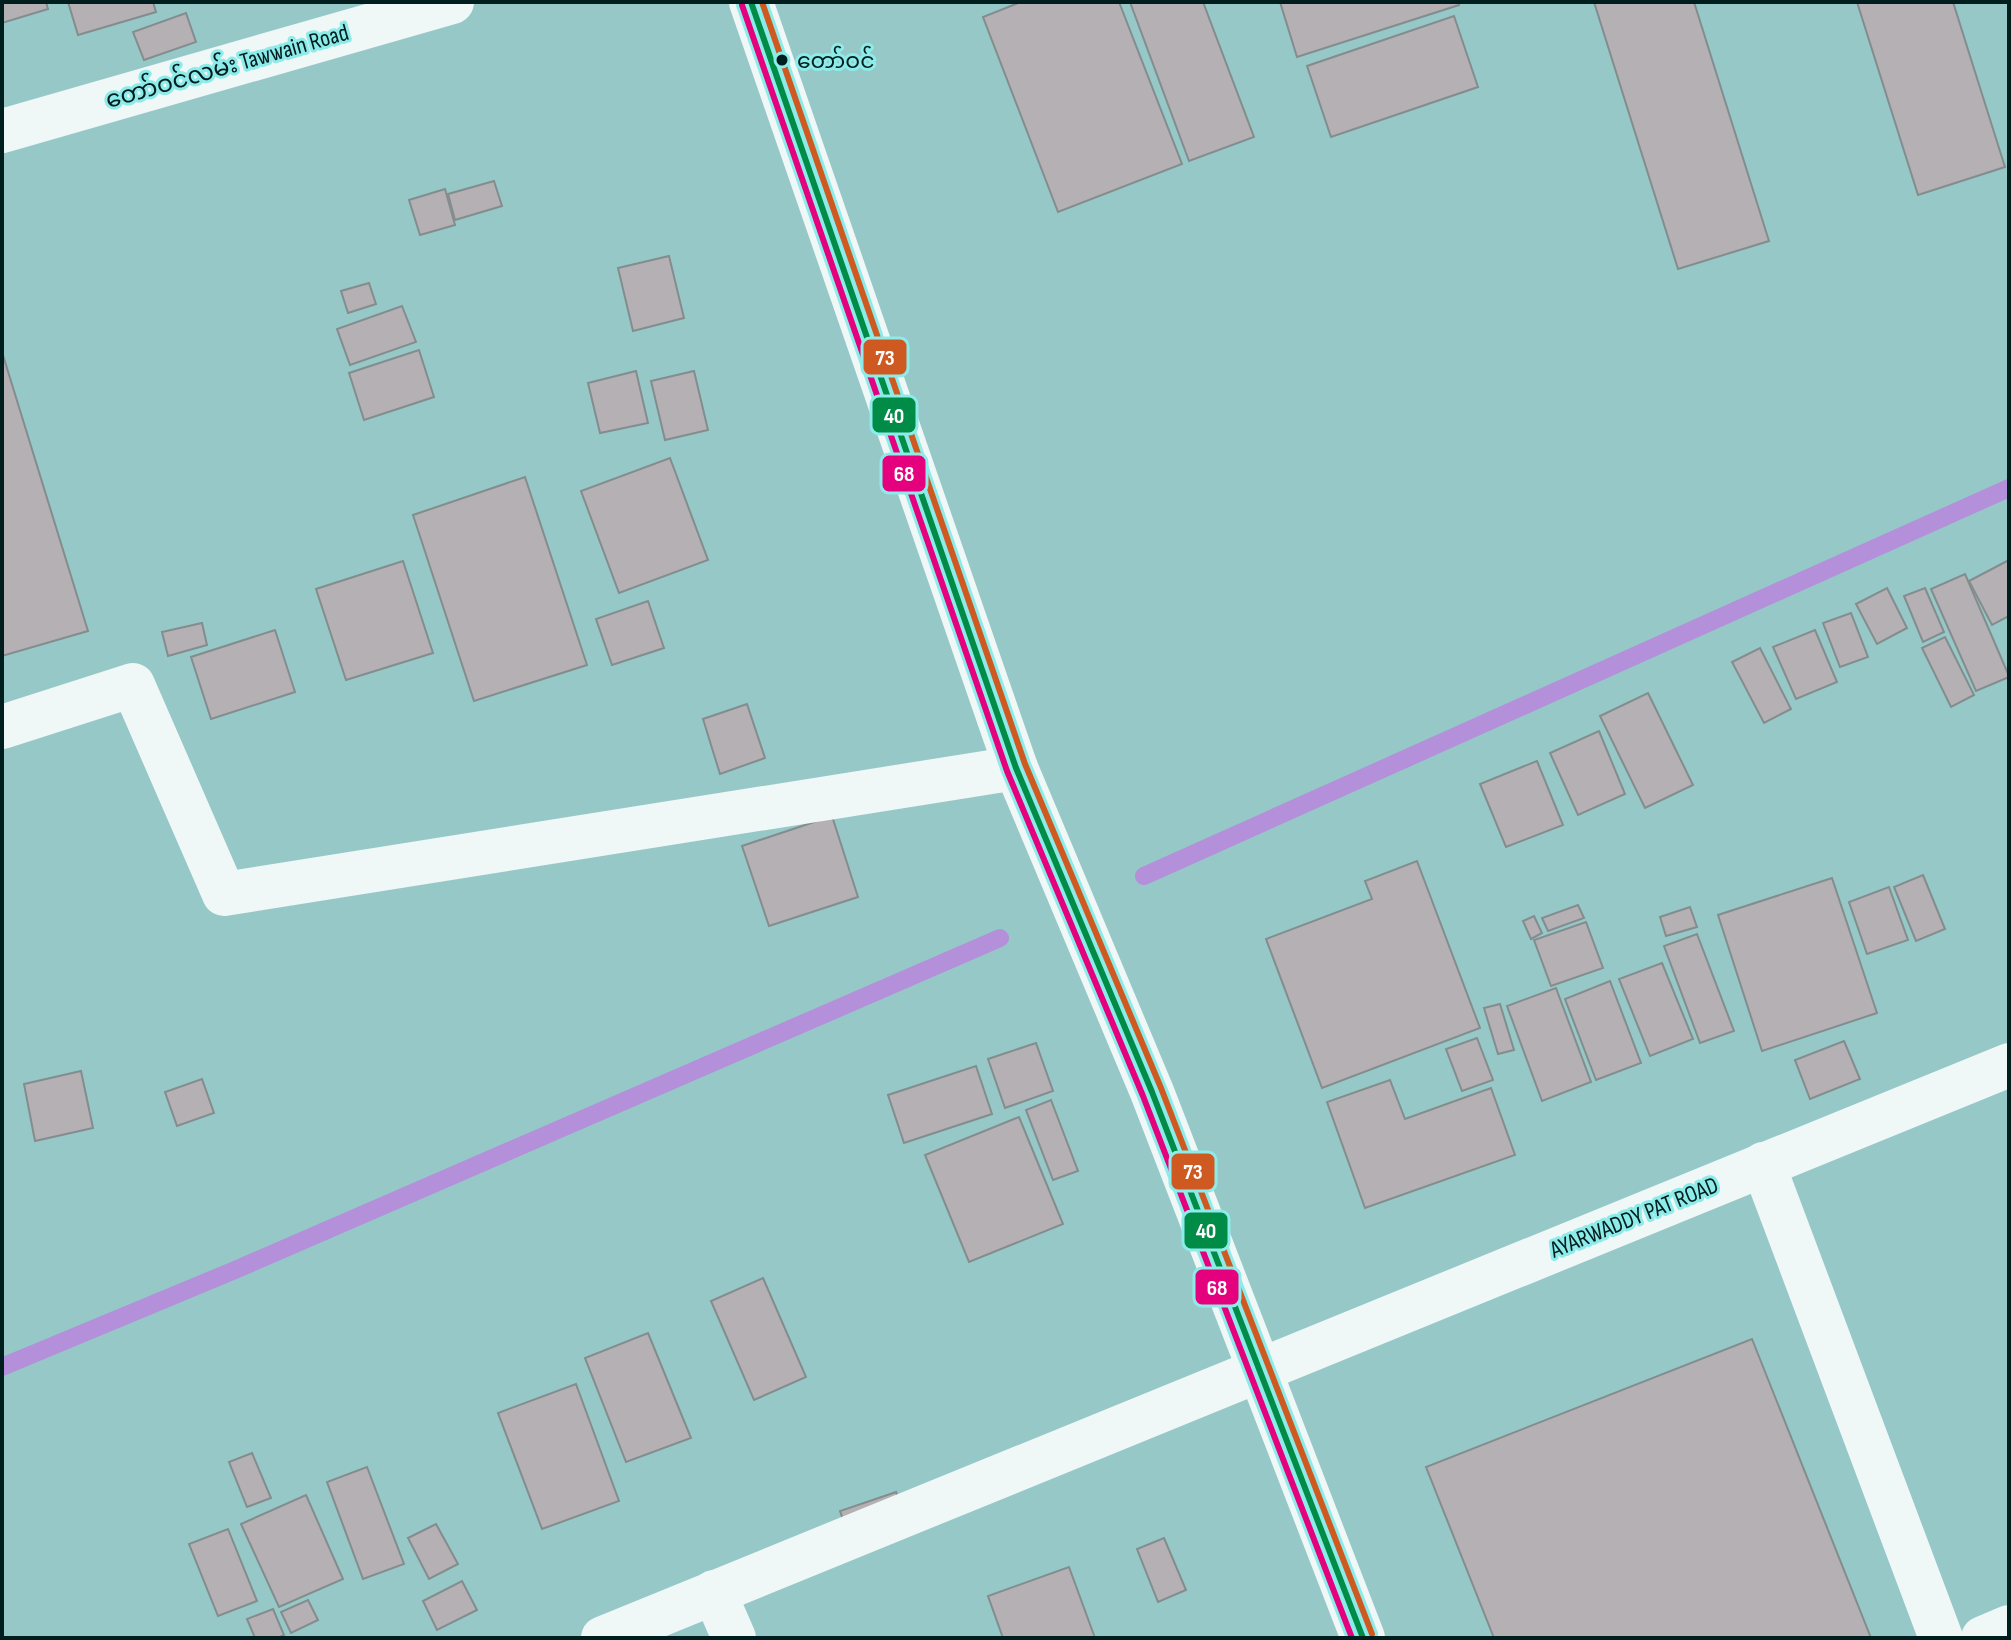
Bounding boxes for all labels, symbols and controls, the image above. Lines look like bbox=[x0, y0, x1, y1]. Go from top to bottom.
street label: တော်ဝင်လမ်း Tawwain Road bbox=[102, 16, 352, 115]
place label: တော်ဝင် bbox=[797, 45, 874, 75]
marker: တော်ဝင် bbox=[774, 52, 790, 68]
line badge: 73 bbox=[862, 338, 908, 376]
text: 73 bbox=[875, 345, 895, 372]
line badge: 40 bbox=[871, 396, 917, 434]
text: 40 bbox=[884, 403, 904, 430]
line badge: 68 bbox=[881, 454, 927, 493]
text: 68 bbox=[894, 461, 914, 488]
line badge: 73 bbox=[1170, 1152, 1216, 1191]
text: 73 bbox=[1183, 1159, 1203, 1186]
street label: AYARWADDY PAT ROAD bbox=[1545, 1171, 1723, 1265]
line badge: 40 bbox=[1183, 1211, 1229, 1250]
text: 40 bbox=[1196, 1218, 1216, 1245]
line badge: 68 bbox=[1194, 1268, 1240, 1306]
text: 68 bbox=[1207, 1275, 1227, 1302]

